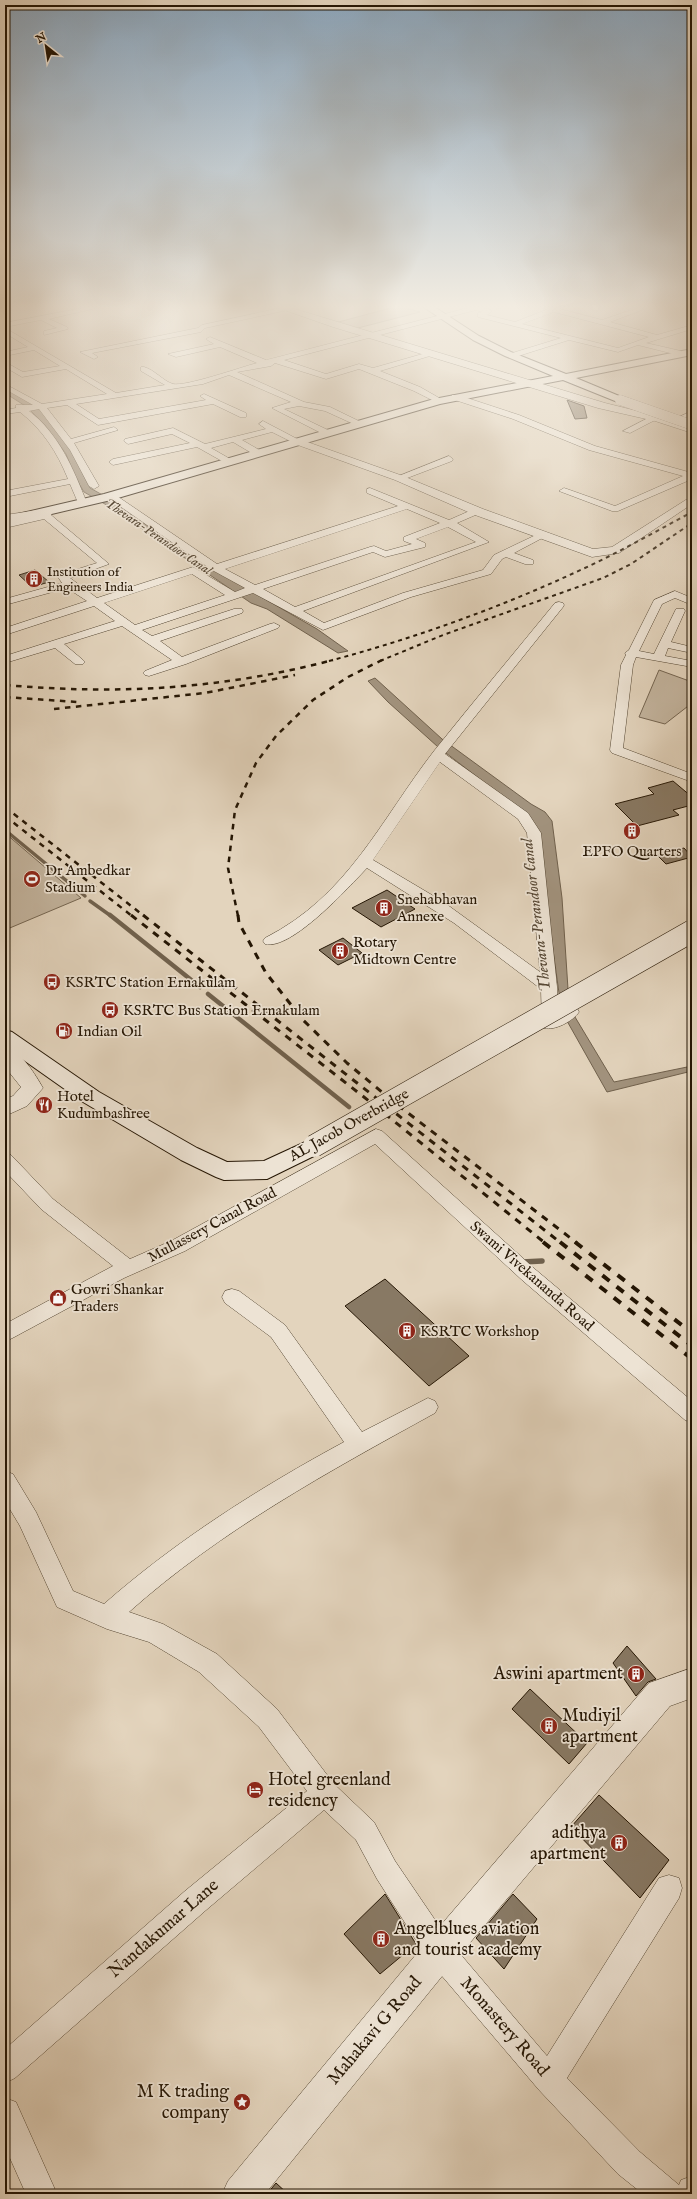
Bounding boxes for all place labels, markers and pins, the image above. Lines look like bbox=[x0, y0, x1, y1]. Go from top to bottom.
place label: Institution of Engineers India bbox=[47, 564, 133, 596]
building icon: Institution of Engineers India bbox=[24, 569, 44, 589]
building icon: EPFO Quarters bbox=[622, 821, 642, 841]
place label: EPFO Quarters bbox=[582, 842, 682, 861]
place label: Dr Ambedkar Stadium bbox=[45, 861, 131, 897]
sports icon: Dr Ambedkar Stadium bbox=[22, 869, 42, 889]
place label: Snehabhavan Annexe bbox=[396, 890, 477, 926]
building icon: Snehabhavan Annexe bbox=[374, 898, 394, 918]
place label: Rotary Midtown Centre bbox=[353, 933, 456, 969]
building icon: Rotary Midtown Centre bbox=[330, 941, 350, 961]
bus stop icon: KSRTC Station Ernakulam bbox=[42, 972, 62, 992]
place label: KSRTC Station Ernakulam bbox=[65, 973, 236, 992]
bus stop icon: KSRTC Bus Station Ernakulam bbox=[100, 1000, 120, 1020]
place label: KSRTC Bus Station Ernakulam bbox=[123, 1001, 320, 1020]
fuel station icon: Indian Oil bbox=[54, 1021, 74, 1041]
place label: Indian Oil bbox=[77, 1022, 143, 1041]
place label: Hotel Kudumbashree bbox=[57, 1087, 150, 1123]
restaurant icon: Hotel Kudumbashree bbox=[34, 1095, 54, 1115]
place label: Gowri Shankar Traders bbox=[71, 1280, 164, 1316]
shop icon: Gowri Shankar Traders bbox=[48, 1288, 68, 1308]
building icon: KSRTC Workshop bbox=[397, 1321, 417, 1341]
place label: KSRTC Workshop bbox=[420, 1322, 539, 1341]
place label: Aswini apartment bbox=[493, 1663, 623, 1686]
building icon: Aswini apartment bbox=[626, 1664, 646, 1684]
place label: Mudiyil apartment bbox=[562, 1705, 638, 1749]
building icon: Mudiyil apartment bbox=[539, 1716, 559, 1736]
place label: Hotel greenland residency bbox=[268, 1769, 391, 1813]
hotel icon: Hotel greenland residency bbox=[245, 1780, 265, 1800]
place label: adithya apartment bbox=[530, 1822, 606, 1866]
building icon: adithya apartment bbox=[609, 1833, 629, 1853]
place label: Angelblues aviation and tourist academy bbox=[393, 1918, 542, 1962]
building icon: Angelblues aviation and tourist academy bbox=[371, 1929, 391, 1949]
place label: M K trading company bbox=[137, 2081, 229, 2125]
place icon: M K trading company bbox=[232, 2092, 252, 2112]

